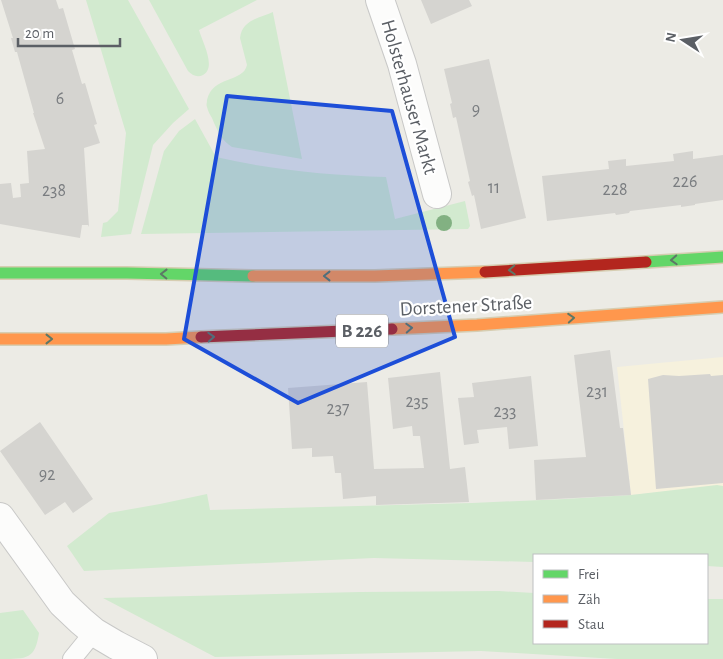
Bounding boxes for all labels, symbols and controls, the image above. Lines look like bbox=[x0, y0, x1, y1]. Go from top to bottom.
scale bar bbox=[18, 15, 120, 47]
north arrow bbox=[658, 15, 708, 65]
street label: Holsterhauser Markt bbox=[377, 17, 441, 177]
text: 20 m bbox=[25, 26, 54, 41]
text: N bbox=[663, 31, 679, 44]
house number: 6 bbox=[56, 90, 64, 108]
house number: 9 bbox=[472, 101, 480, 119]
house number: 226 bbox=[673, 173, 697, 191]
house number: 11 bbox=[488, 179, 500, 197]
house number: 228 bbox=[603, 181, 627, 199]
house number: 238 bbox=[42, 182, 66, 200]
one-way arrow bbox=[670, 255, 678, 266]
one-way arrow bbox=[508, 264, 516, 275]
one-way arrow bbox=[160, 269, 168, 279]
one-way arrow bbox=[322, 271, 330, 281]
street label: Dorstener Straße bbox=[399, 293, 533, 319]
one-way arrow bbox=[567, 313, 575, 324]
road number: B 226 bbox=[336, 314, 388, 348]
one-way arrow bbox=[405, 323, 413, 334]
one-way arrow bbox=[207, 332, 215, 343]
one-way arrow bbox=[45, 334, 53, 344]
house number: 231 bbox=[586, 383, 608, 401]
house number: 235 bbox=[405, 393, 429, 411]
house number: 237 bbox=[326, 400, 350, 418]
house number: 233 bbox=[493, 403, 517, 421]
house number: 92 bbox=[39, 466, 55, 484]
legend bbox=[533, 554, 708, 644]
text: Frei bbox=[578, 567, 599, 582]
text: Zäh bbox=[578, 592, 601, 607]
text: Stau bbox=[578, 617, 605, 632]

